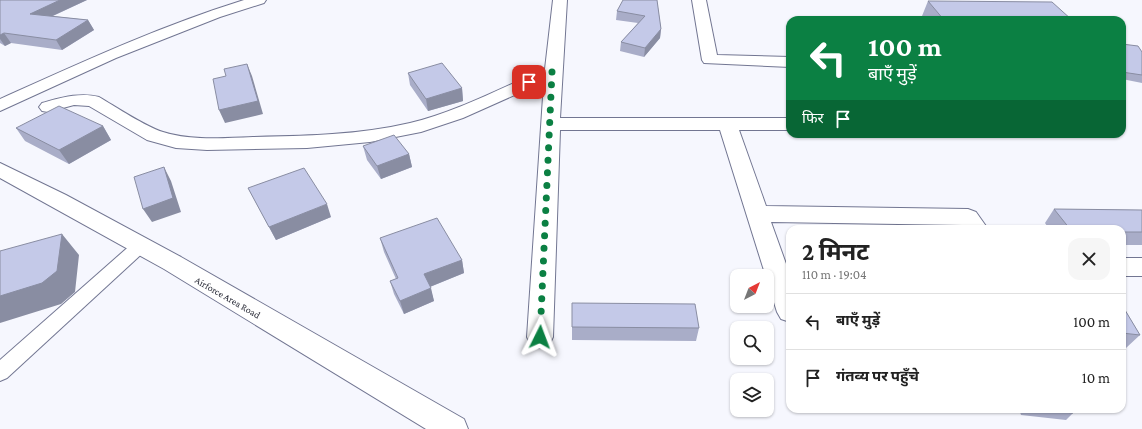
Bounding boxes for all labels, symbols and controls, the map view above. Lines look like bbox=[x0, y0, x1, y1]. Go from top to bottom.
text: 100 m bbox=[868, 31, 942, 62]
icon: left bbox=[802, 32, 854, 84]
text: बाएँ मुड़ें bbox=[868, 64, 917, 84]
pin bbox=[512, 65, 546, 99]
icon: arrive bbox=[518, 71, 540, 93]
icon: arrive bbox=[832, 108, 854, 130]
text: फिर bbox=[802, 110, 824, 126]
text: 2 मिनट bbox=[802, 238, 869, 265]
button: close bbox=[1068, 238, 1110, 280]
text: 110 m · 19:04 bbox=[802, 267, 867, 282]
north arrow bbox=[730, 269, 774, 313]
map controls bbox=[730, 269, 774, 417]
street label: Airforce Area Road bbox=[193, 274, 263, 321]
icon: left bbox=[802, 311, 824, 333]
text: बाएँ मुड़ें bbox=[836, 312, 880, 328]
text: 100 m bbox=[1073, 314, 1110, 330]
position arrow bbox=[519, 316, 561, 358]
button: search bbox=[730, 321, 774, 365]
icon: arrive bbox=[802, 367, 824, 389]
text: गंतव्य पर पहुँचे bbox=[836, 368, 919, 384]
text: 10 m bbox=[1082, 370, 1110, 386]
button: layers bbox=[730, 373, 774, 417]

